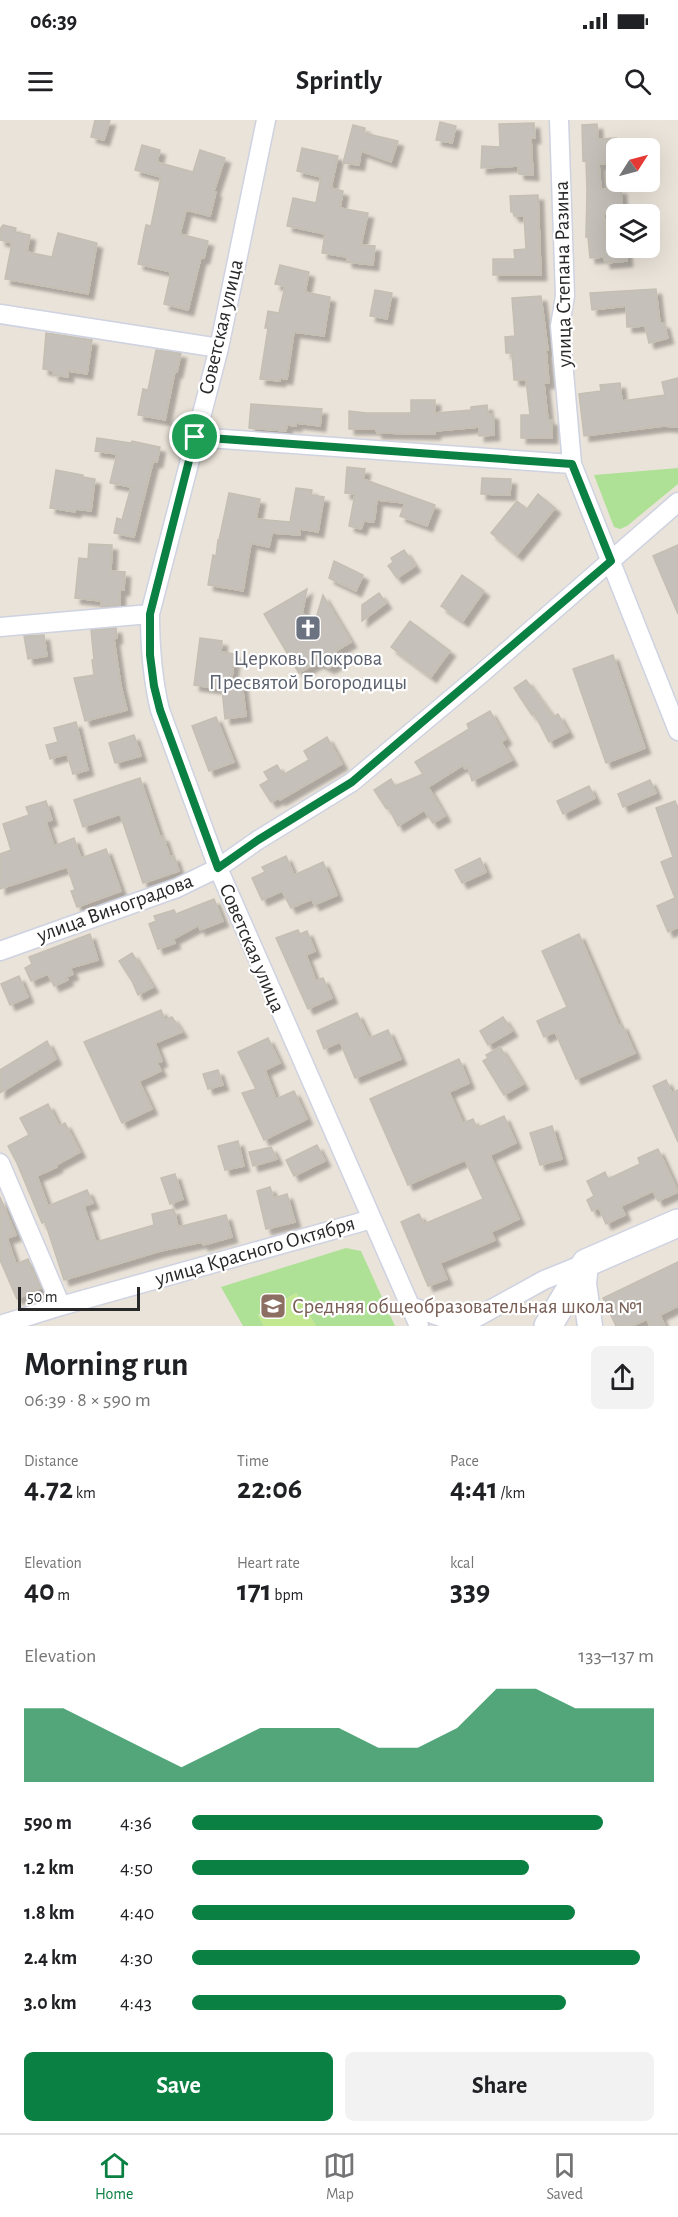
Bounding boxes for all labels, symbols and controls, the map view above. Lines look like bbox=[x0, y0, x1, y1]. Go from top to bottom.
text: 06:39 bbox=[30, 10, 77, 32]
icon: menu bbox=[24, 65, 57, 98]
icon: search bbox=[621, 65, 654, 98]
text: Sprintly bbox=[296, 67, 382, 94]
north arrow bbox=[606, 138, 660, 192]
map controls bbox=[606, 138, 660, 258]
street label: улица Степана Разина bbox=[551, 180, 575, 368]
button: layers bbox=[606, 204, 660, 258]
street label: Советская улица bbox=[195, 257, 247, 397]
pin bbox=[169, 411, 220, 462]
icon: arrive bbox=[178, 420, 211, 453]
church icon: Церковь Покрова Пресвятой Богородицы bbox=[293, 613, 323, 643]
place label: Церковь Покрова Пресвятой Богородицы bbox=[209, 648, 407, 693]
street label: улица Виноградова bbox=[33, 870, 196, 946]
street label: Советская улица bbox=[215, 880, 289, 1016]
street label: улица Красного Октября bbox=[152, 1212, 357, 1290]
scale bar bbox=[18, 1284, 140, 1312]
text: 50 m bbox=[27, 1289, 58, 1305]
school or university icon: Средняя общеобразовательная школа №1 bbox=[258, 1291, 288, 1321]
place label: Средняя общеобразовательная школа №1 bbox=[292, 1296, 643, 1317]
button: share bbox=[591, 1346, 654, 1409]
text: Morning run bbox=[24, 1349, 188, 1382]
text: 06:39 · 8 × 590 m bbox=[24, 1390, 151, 1410]
text: Distance bbox=[24, 1453, 78, 1469]
text: Time bbox=[237, 1453, 269, 1469]
text: Pace bbox=[450, 1453, 479, 1469]
text: 4.72 bbox=[24, 1474, 73, 1504]
text: 22:06 bbox=[237, 1474, 302, 1504]
text: 4:41 bbox=[450, 1474, 498, 1504]
text: km bbox=[73, 1485, 96, 1501]
text: /km bbox=[498, 1485, 525, 1501]
text: Elevation bbox=[24, 1555, 82, 1571]
text: Heart rate bbox=[237, 1555, 300, 1571]
text: kcal bbox=[450, 1555, 474, 1571]
text: 40 bbox=[24, 1576, 55, 1606]
text: 171 bbox=[237, 1576, 272, 1606]
text: 339 bbox=[450, 1576, 490, 1606]
text: m bbox=[55, 1587, 70, 1603]
text: bpm bbox=[272, 1587, 303, 1603]
text: Elevation bbox=[24, 1646, 96, 1666]
text: 133–137 m bbox=[578, 1646, 654, 1666]
text: 590 m bbox=[24, 1813, 72, 1833]
text: 4:36 bbox=[120, 1813, 152, 1833]
text: 1.2 km bbox=[24, 1858, 74, 1878]
text: 4:50 bbox=[120, 1858, 153, 1878]
text: 1.8 km bbox=[24, 1903, 75, 1923]
text: 4:40 bbox=[120, 1903, 154, 1923]
text: 2.4 km bbox=[24, 1948, 77, 1968]
text: 4:30 bbox=[120, 1948, 153, 1968]
text: 3.0 km bbox=[24, 1993, 77, 2013]
text: 4:43 bbox=[120, 1993, 152, 2013]
button: Save bbox=[24, 2052, 333, 2121]
button: Share bbox=[345, 2052, 654, 2121]
tab: Home bbox=[95, 2149, 133, 2204]
tab: Map bbox=[323, 2149, 356, 2204]
tab: Saved bbox=[546, 2149, 583, 2204]

